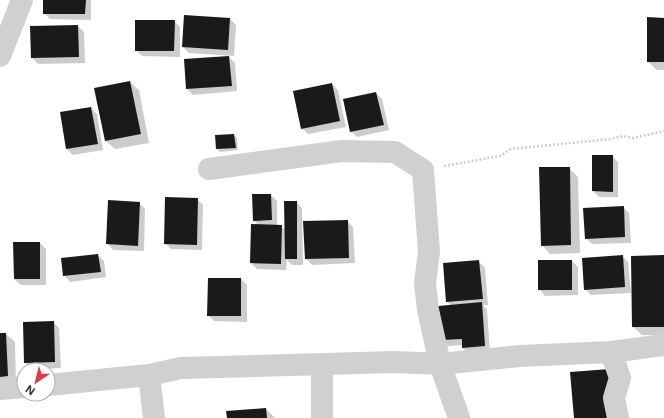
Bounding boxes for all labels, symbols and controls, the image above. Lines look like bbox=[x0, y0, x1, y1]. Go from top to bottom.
north arrow bbox=[16, 362, 56, 402]
text: N bbox=[23, 382, 38, 398]

